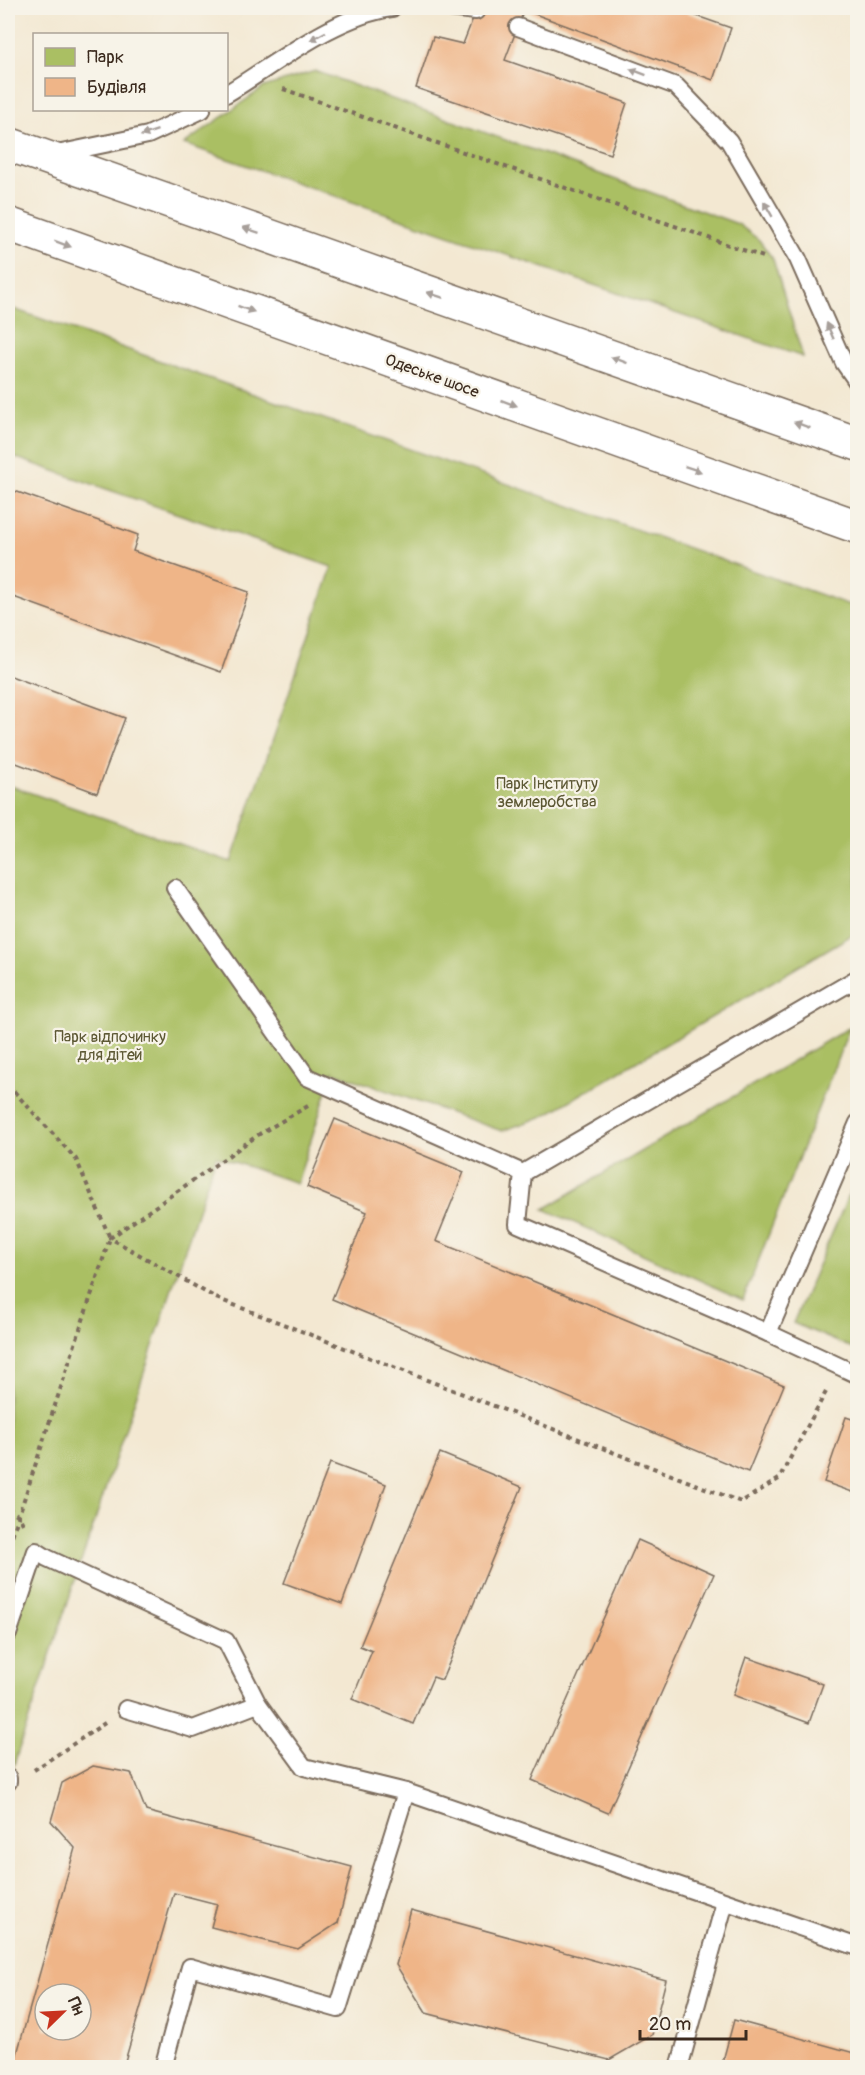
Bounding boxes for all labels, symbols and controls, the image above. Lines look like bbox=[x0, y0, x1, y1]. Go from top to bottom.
one-way arrow bbox=[310, 31, 327, 41]
legend bbox=[33, 33, 228, 111]
text: Парк bbox=[87, 46, 124, 69]
one-way arrow bbox=[629, 67, 647, 76]
text: Будівля bbox=[87, 76, 146, 99]
one-way arrow bbox=[140, 129, 158, 139]
one-way arrow bbox=[763, 201, 774, 217]
one-way arrow bbox=[242, 224, 260, 234]
one-way arrow bbox=[54, 239, 72, 249]
one-way arrow bbox=[426, 289, 444, 299]
one-way arrow bbox=[237, 305, 255, 315]
one-way arrow bbox=[825, 322, 835, 340]
street label: Одеське шосе bbox=[382, 350, 482, 402]
one-way arrow bbox=[609, 354, 627, 364]
one-way arrow bbox=[500, 399, 518, 409]
one-way arrow bbox=[793, 419, 811, 429]
one-way arrow bbox=[684, 464, 702, 474]
park label: Парк Інституту землеробства bbox=[496, 774, 598, 812]
park label: Парк відпочинку для дітей bbox=[54, 1027, 166, 1065]
north arrow bbox=[33, 1982, 93, 2042]
text: Пн bbox=[63, 1994, 89, 2018]
scale bar bbox=[640, 2003, 746, 2041]
text: 20 m bbox=[649, 2013, 691, 2036]

